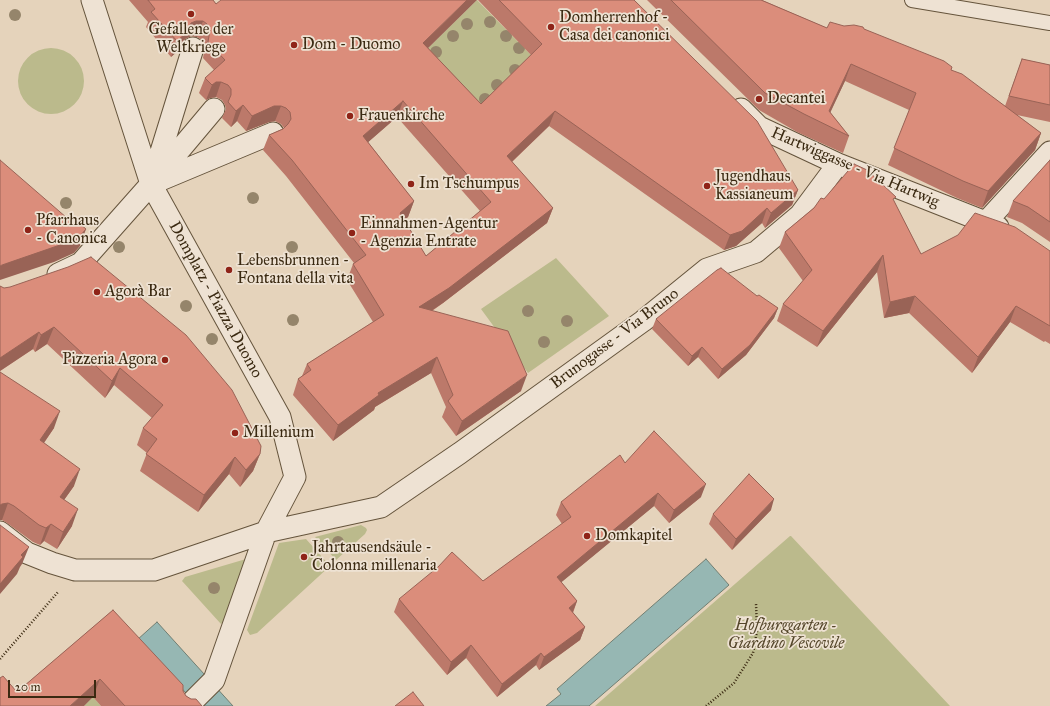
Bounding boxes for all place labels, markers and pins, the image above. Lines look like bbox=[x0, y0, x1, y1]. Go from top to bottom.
place label: Domherrenhof - Casa dei canonici bbox=[559, 8, 670, 46]
marker: Gefallene der Weltkriege bbox=[186, 9, 196, 19]
place label: Gefallene der Weltkriege bbox=[148, 20, 234, 58]
marker: Domherrenhof - Casa dei canonici bbox=[546, 22, 556, 32]
place label: Dom - Duomo bbox=[302, 35, 401, 55]
marker: Dom - Duomo bbox=[289, 40, 299, 50]
place label: Decantei bbox=[767, 89, 825, 109]
marker: Decantei bbox=[754, 94, 764, 104]
place label: Frauenkirche bbox=[358, 106, 445, 126]
marker: Frauenkirche bbox=[345, 111, 355, 121]
place label: Jugendhaus Kassianeum bbox=[715, 167, 793, 205]
place label: Im Tschumpus bbox=[419, 174, 519, 194]
marker: Im Tschumpus bbox=[406, 179, 416, 189]
marker: Jugendhaus Kassianeum bbox=[702, 181, 712, 191]
place label: Pfarrhaus - Canonica bbox=[36, 211, 107, 249]
place label: Einnahmen-Agentur - Agenzia Entrate bbox=[360, 214, 498, 252]
marker: Pfarrhaus - Canonica bbox=[23, 225, 33, 235]
marker: Einnahmen-Agentur - Agenzia Entrate bbox=[347, 228, 357, 238]
place label: Lebensbrunnen - Fontana della vita bbox=[237, 251, 353, 289]
marker: Lebensbrunnen - Fontana della vita bbox=[224, 265, 234, 275]
place label: Agorà Bar bbox=[105, 282, 171, 302]
marker: Agorà Bar bbox=[92, 287, 102, 297]
place label: Pizzeria Agora bbox=[62, 350, 157, 370]
marker: Pizzeria Agora bbox=[160, 355, 170, 365]
place label: Millenium bbox=[243, 423, 314, 443]
marker: Millenium bbox=[230, 428, 240, 438]
place label: Domkapitel bbox=[595, 526, 672, 546]
marker: Domkapitel bbox=[582, 531, 592, 541]
place label: Jahrtausendsäule - Colonna millenaria bbox=[312, 538, 437, 576]
marker: Jahrtausendsäule - Colonna millenaria bbox=[299, 552, 309, 562]

